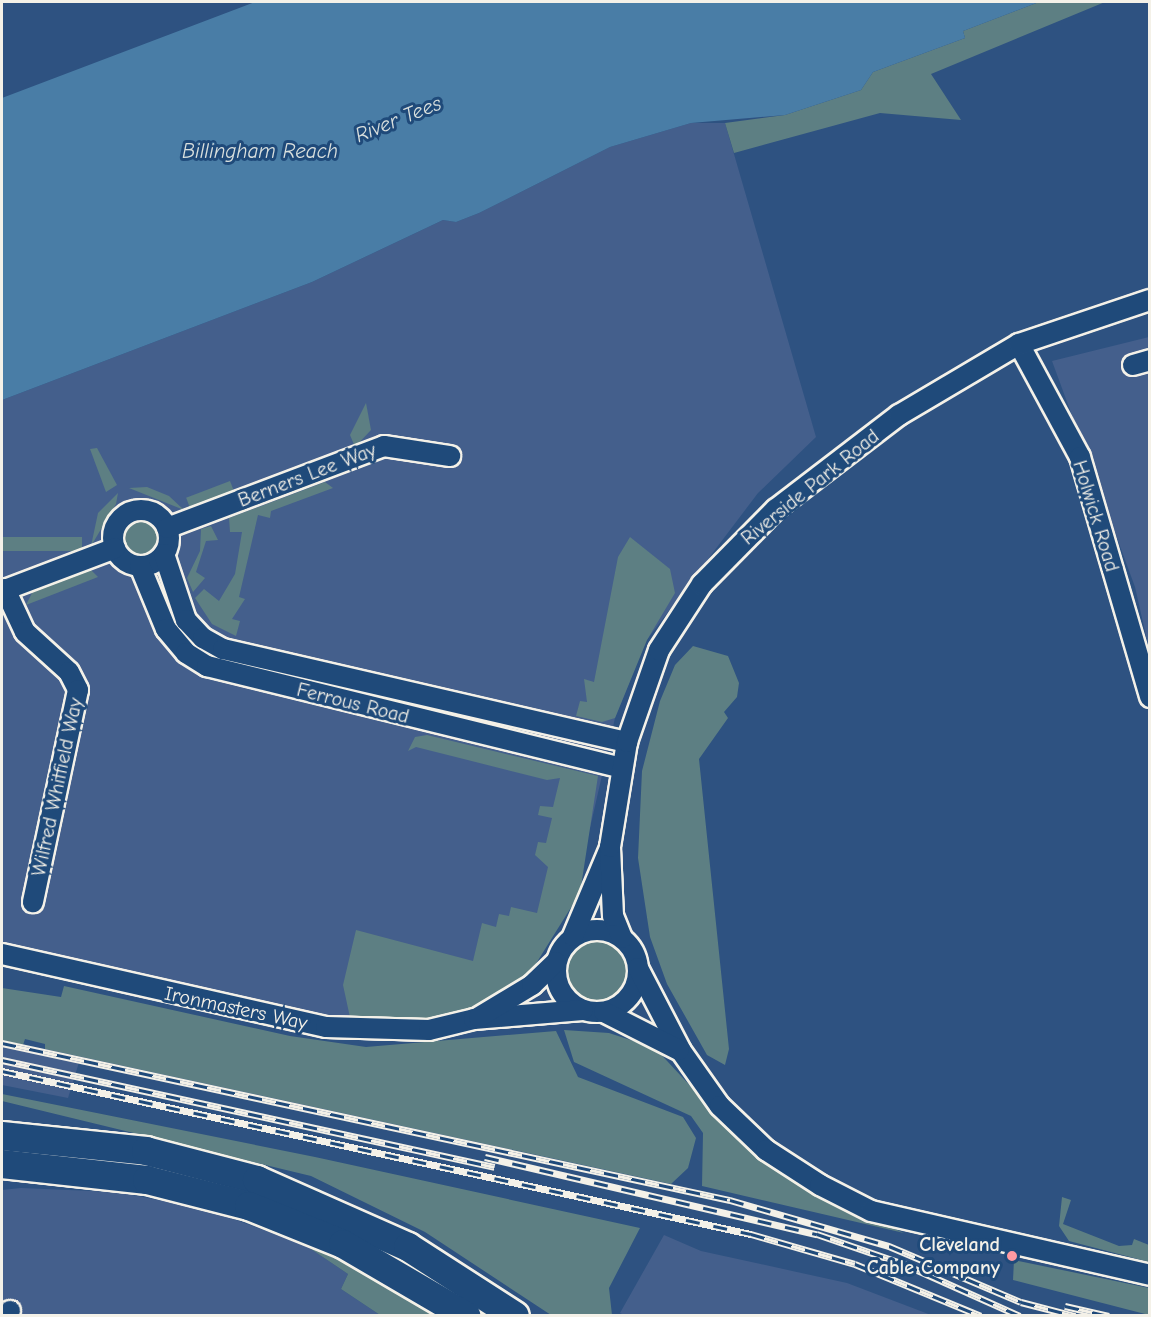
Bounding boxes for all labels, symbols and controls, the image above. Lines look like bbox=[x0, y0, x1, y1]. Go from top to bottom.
water label: River Tees bbox=[351, 90, 445, 148]
water label: Billingham Reach bbox=[182, 138, 338, 164]
street label: Riverside Park Road bbox=[736, 424, 884, 550]
street label: Berners Lee Way bbox=[235, 438, 379, 512]
street label: Holwick Road bbox=[1068, 457, 1124, 575]
street label: Ferrous Road bbox=[294, 677, 412, 729]
street label: Wilfred Whitfield Way bbox=[26, 695, 88, 879]
street label: Ironmasters Way bbox=[162, 981, 310, 1035]
place label: Cleveland Cable Company bbox=[867, 1232, 1000, 1279]
marker: Cleveland Cable Company bbox=[1005, 1249, 1019, 1263]

